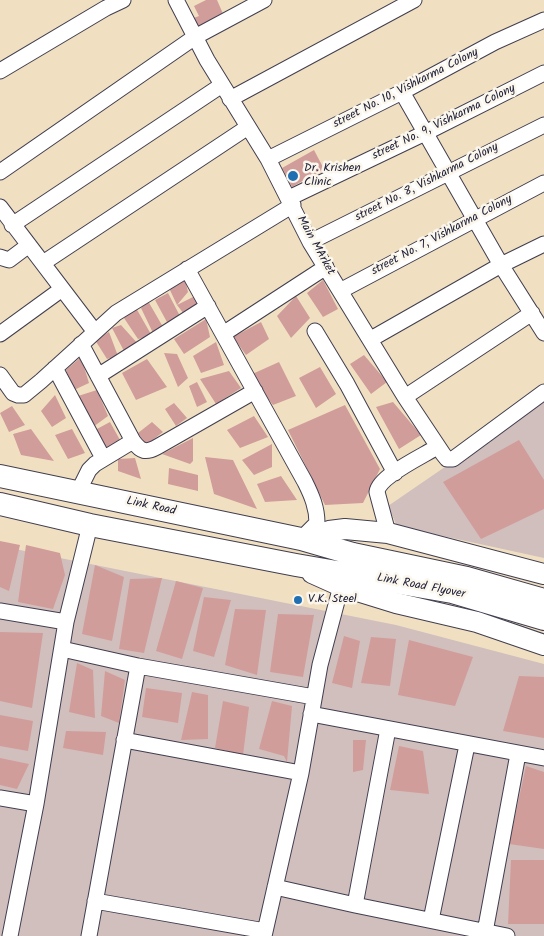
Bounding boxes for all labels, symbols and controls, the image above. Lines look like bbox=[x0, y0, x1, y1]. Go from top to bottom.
street label: street No. 10, Vishkarma Colony bbox=[331, 46, 481, 132]
street label: street No. 9, Vishkarma Colony bbox=[370, 82, 518, 164]
street label: street No. 8, Vishkarma Colony bbox=[353, 140, 501, 226]
place label: Dr. Krishen Clinic bbox=[304, 162, 361, 190]
marker: Dr. Krishen Clinic bbox=[286, 169, 300, 183]
street label: street No. 7, Vishkarma Colony bbox=[369, 193, 515, 279]
street label: Main MArket bbox=[293, 214, 337, 278]
street label: Link Road bbox=[125, 495, 177, 519]
street label: Link Road Flyover bbox=[376, 571, 466, 603]
place label: V.K. Steel bbox=[308, 593, 357, 607]
marker: V.K. Steel bbox=[292, 594, 304, 606]

